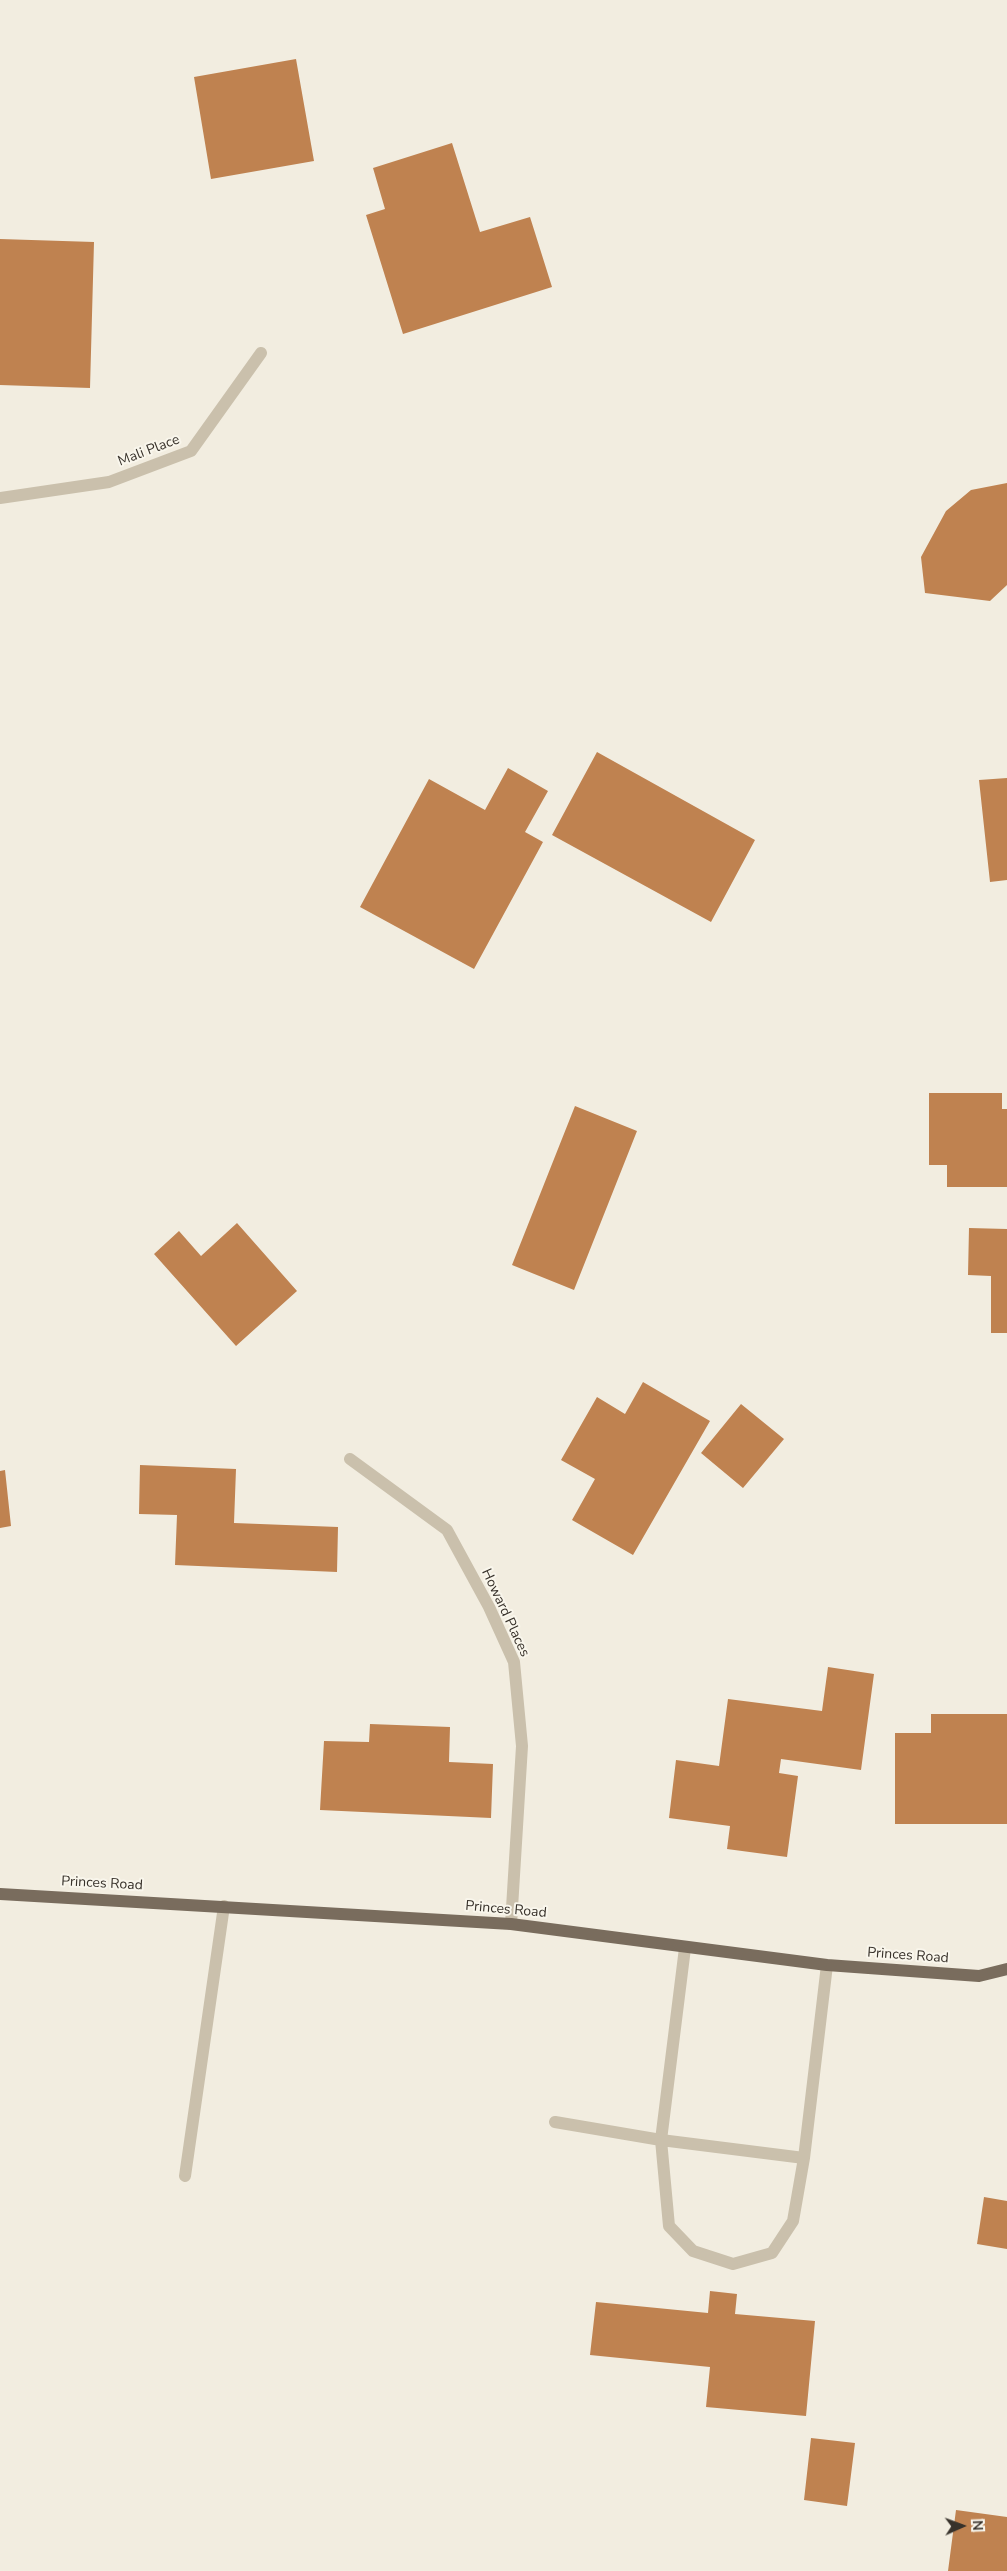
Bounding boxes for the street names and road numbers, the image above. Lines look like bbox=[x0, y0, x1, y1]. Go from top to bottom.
street label: Mali Place bbox=[116, 432, 182, 470]
street label: Howard Places bbox=[477, 1566, 533, 1660]
street label: Princes Road bbox=[61, 1873, 143, 1895]
street label: Princes Road bbox=[465, 1898, 547, 1922]
street label: Princes Road bbox=[867, 1945, 949, 1967]

